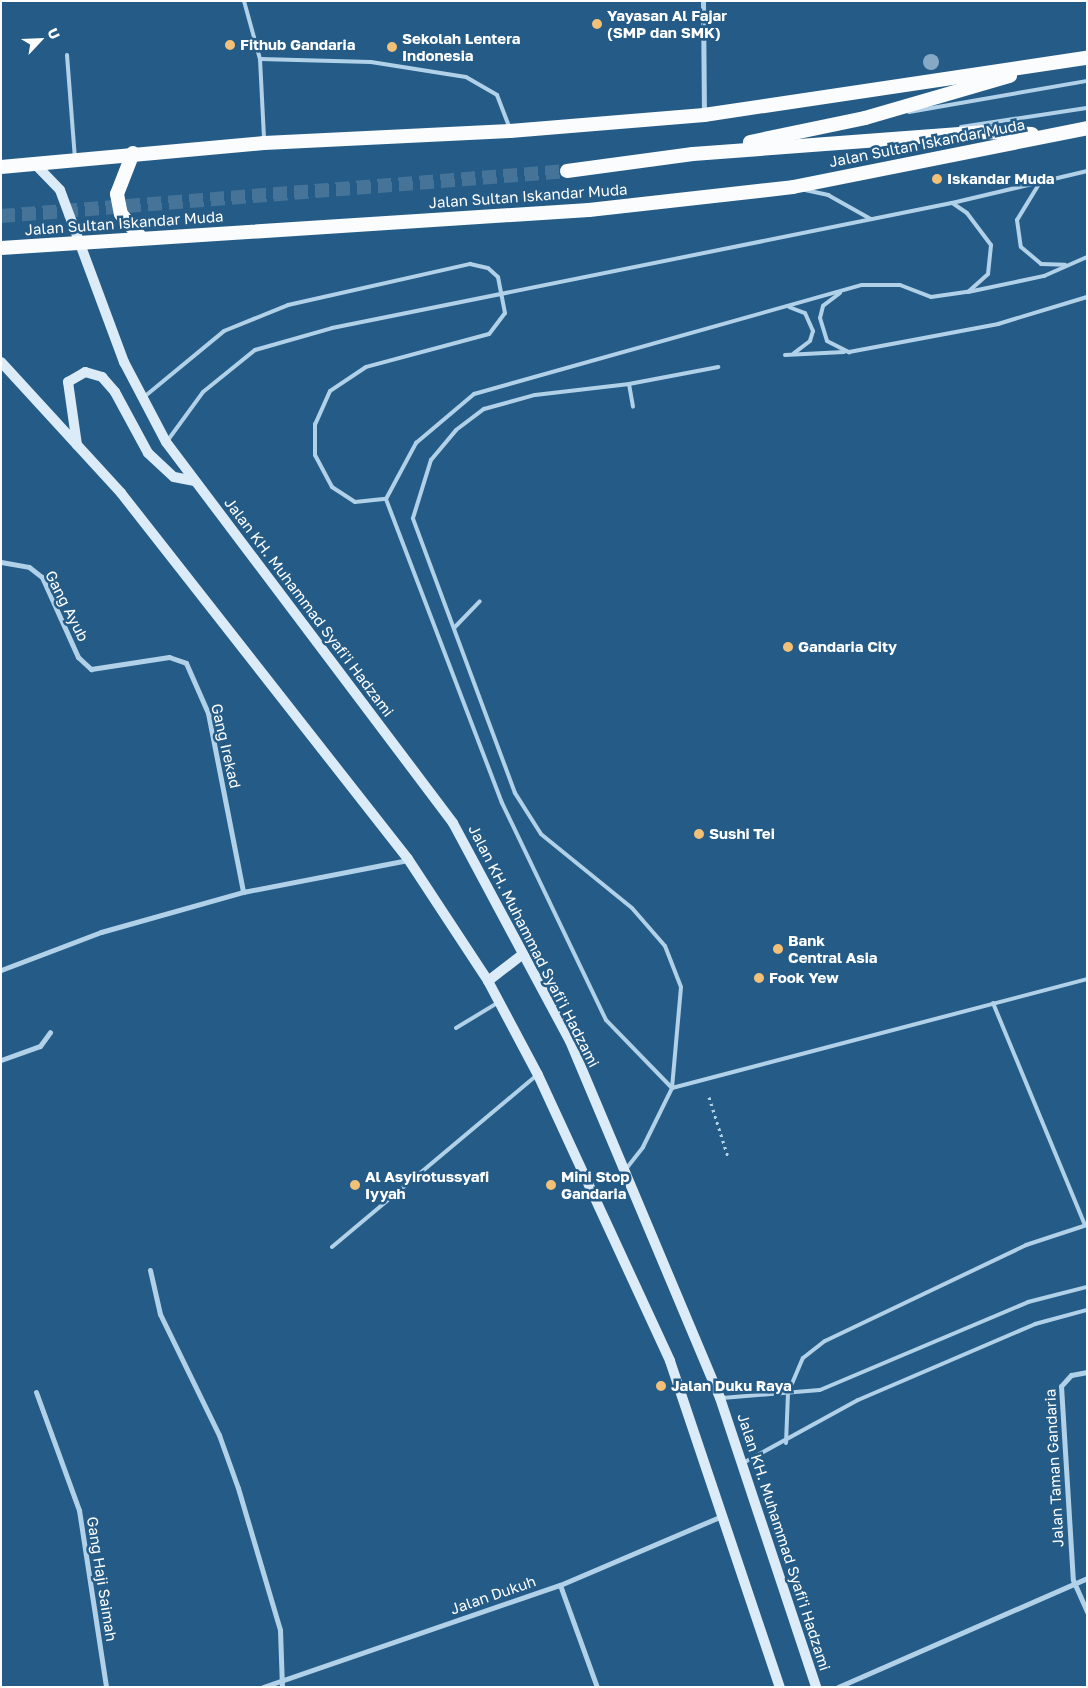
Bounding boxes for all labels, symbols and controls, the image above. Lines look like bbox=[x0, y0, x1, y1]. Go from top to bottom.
place label: Yayasan Al Fajar (SMP dan SMK) bbox=[607, 6, 727, 41]
north arrow bbox=[15, 15, 65, 65]
marker: Yayasan Al Fajar (SMP dan SMK) bbox=[591, 18, 603, 30]
text: U bbox=[44, 25, 64, 42]
place label: Sekolah Lentera Indonesia bbox=[402, 29, 521, 64]
place label: Fithub Gandaria bbox=[240, 36, 355, 54]
marker: Fithub Gandaria bbox=[224, 39, 236, 51]
marker: Sekolah Lentera Indonesia bbox=[386, 41, 398, 53]
street label: Jalan Sultan Iskandar Muda bbox=[827, 115, 1027, 171]
place label: Iskandar Muda bbox=[947, 170, 1055, 188]
marker: Iskandar Muda bbox=[931, 173, 943, 185]
street label: Jalan Sultan Iskandar Muda bbox=[428, 180, 628, 212]
street label: Jalan Sultan Iskandar Muda bbox=[24, 207, 224, 239]
street label: Jalan KH. Muhammad Syafi'i Hadzami bbox=[221, 494, 397, 720]
street label: Gang Ayub bbox=[41, 568, 93, 644]
place label: Gandaria City bbox=[798, 638, 897, 656]
marker: Gandaria City bbox=[782, 641, 794, 653]
street label: Gang Irekad bbox=[208, 702, 244, 790]
street label: Jalan KH. Muhammad Syafi'i Hadzami bbox=[465, 822, 603, 1070]
place label: Sushi Tei bbox=[709, 825, 775, 843]
marker: Sushi Tei bbox=[693, 828, 705, 840]
place label: Bank Central Asia bbox=[788, 931, 877, 966]
marker: Bank Central Asia bbox=[772, 943, 784, 955]
place label: Fook Yew bbox=[769, 969, 839, 987]
marker: Fook Yew bbox=[753, 972, 765, 984]
place label: Al Asyirotussyafi Iyyah bbox=[365, 1167, 489, 1202]
place label: Mini Stop Gandaria bbox=[561, 1167, 630, 1202]
marker: Al Asyirotussyafi Iyyah bbox=[349, 1179, 361, 1191]
marker: Mini Stop Gandaria bbox=[545, 1179, 557, 1191]
place label: Jalan Duku Raya bbox=[671, 1377, 792, 1395]
marker: Jalan Duku Raya bbox=[655, 1380, 667, 1392]
street label: Jalan Taman Gandaria bbox=[1041, 1388, 1067, 1548]
street label: Jalan KH. Muhammad Syafi'i Hadzami bbox=[734, 1411, 834, 1673]
street label: Gang Haji Saimah bbox=[83, 1515, 121, 1643]
street label: Jalan Dukuh bbox=[448, 1572, 538, 1618]

